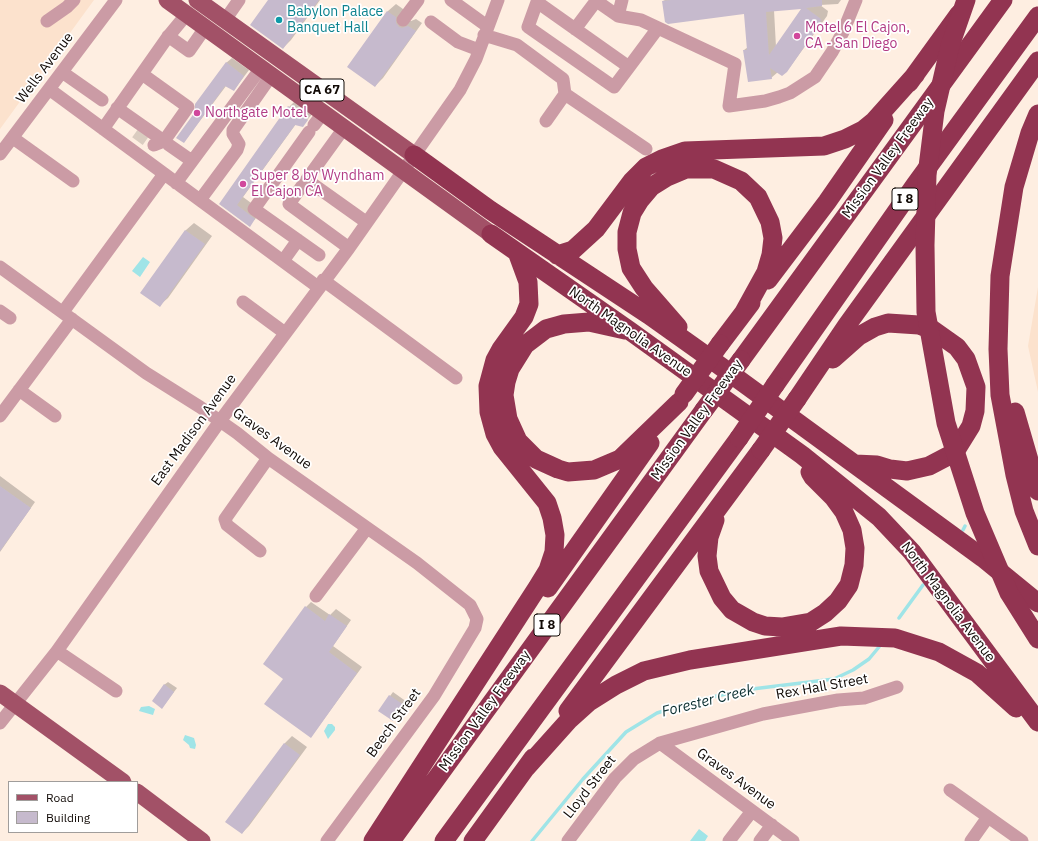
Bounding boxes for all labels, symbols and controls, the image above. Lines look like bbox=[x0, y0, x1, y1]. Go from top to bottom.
place label: Babylon Palace Banquet Hall bbox=[287, 4, 383, 36]
marker: Babylon Palace Banquet Hall bbox=[274, 15, 284, 25]
place label: Motel 6 El Cajon, CA - San Diego bbox=[805, 20, 910, 52]
street label: Wells Avenue bbox=[13, 29, 77, 107]
marker: Motel 6 El Cajon, CA - San Diego bbox=[792, 31, 802, 41]
road number: CA 67 bbox=[300, 79, 344, 101]
street label: Mission Valley Freeway bbox=[839, 94, 937, 222]
place label: Northgate Motel bbox=[205, 105, 307, 121]
marker: Northgate Motel bbox=[192, 108, 202, 118]
place label: Super 8 by Wyndham El Cajon CA bbox=[251, 168, 385, 200]
marker: Super 8 by Wyndham El Cajon CA bbox=[238, 179, 248, 189]
road number: I 8 bbox=[892, 188, 918, 210]
street label: North Magnolia Avenue bbox=[565, 283, 695, 381]
street label: Mission Valley Freeway bbox=[648, 356, 746, 484]
street label: East Madison Avenue bbox=[148, 371, 240, 489]
street label: Graves Avenue bbox=[229, 405, 315, 473]
street label: North Magnolia Avenue bbox=[897, 539, 999, 665]
road number: I 8 bbox=[534, 614, 560, 636]
street label: Mission Valley Freeway bbox=[436, 647, 534, 775]
street label: Rex Hall Street bbox=[775, 671, 869, 703]
water label: Forester Creek bbox=[660, 681, 756, 721]
street label: Beech Street bbox=[363, 685, 425, 761]
street label: Graves Avenue bbox=[693, 745, 779, 813]
street label: Lloyd Street bbox=[560, 752, 620, 822]
legend bbox=[8, 781, 138, 833]
text: Road bbox=[46, 790, 74, 805]
text: Building bbox=[46, 810, 90, 825]

